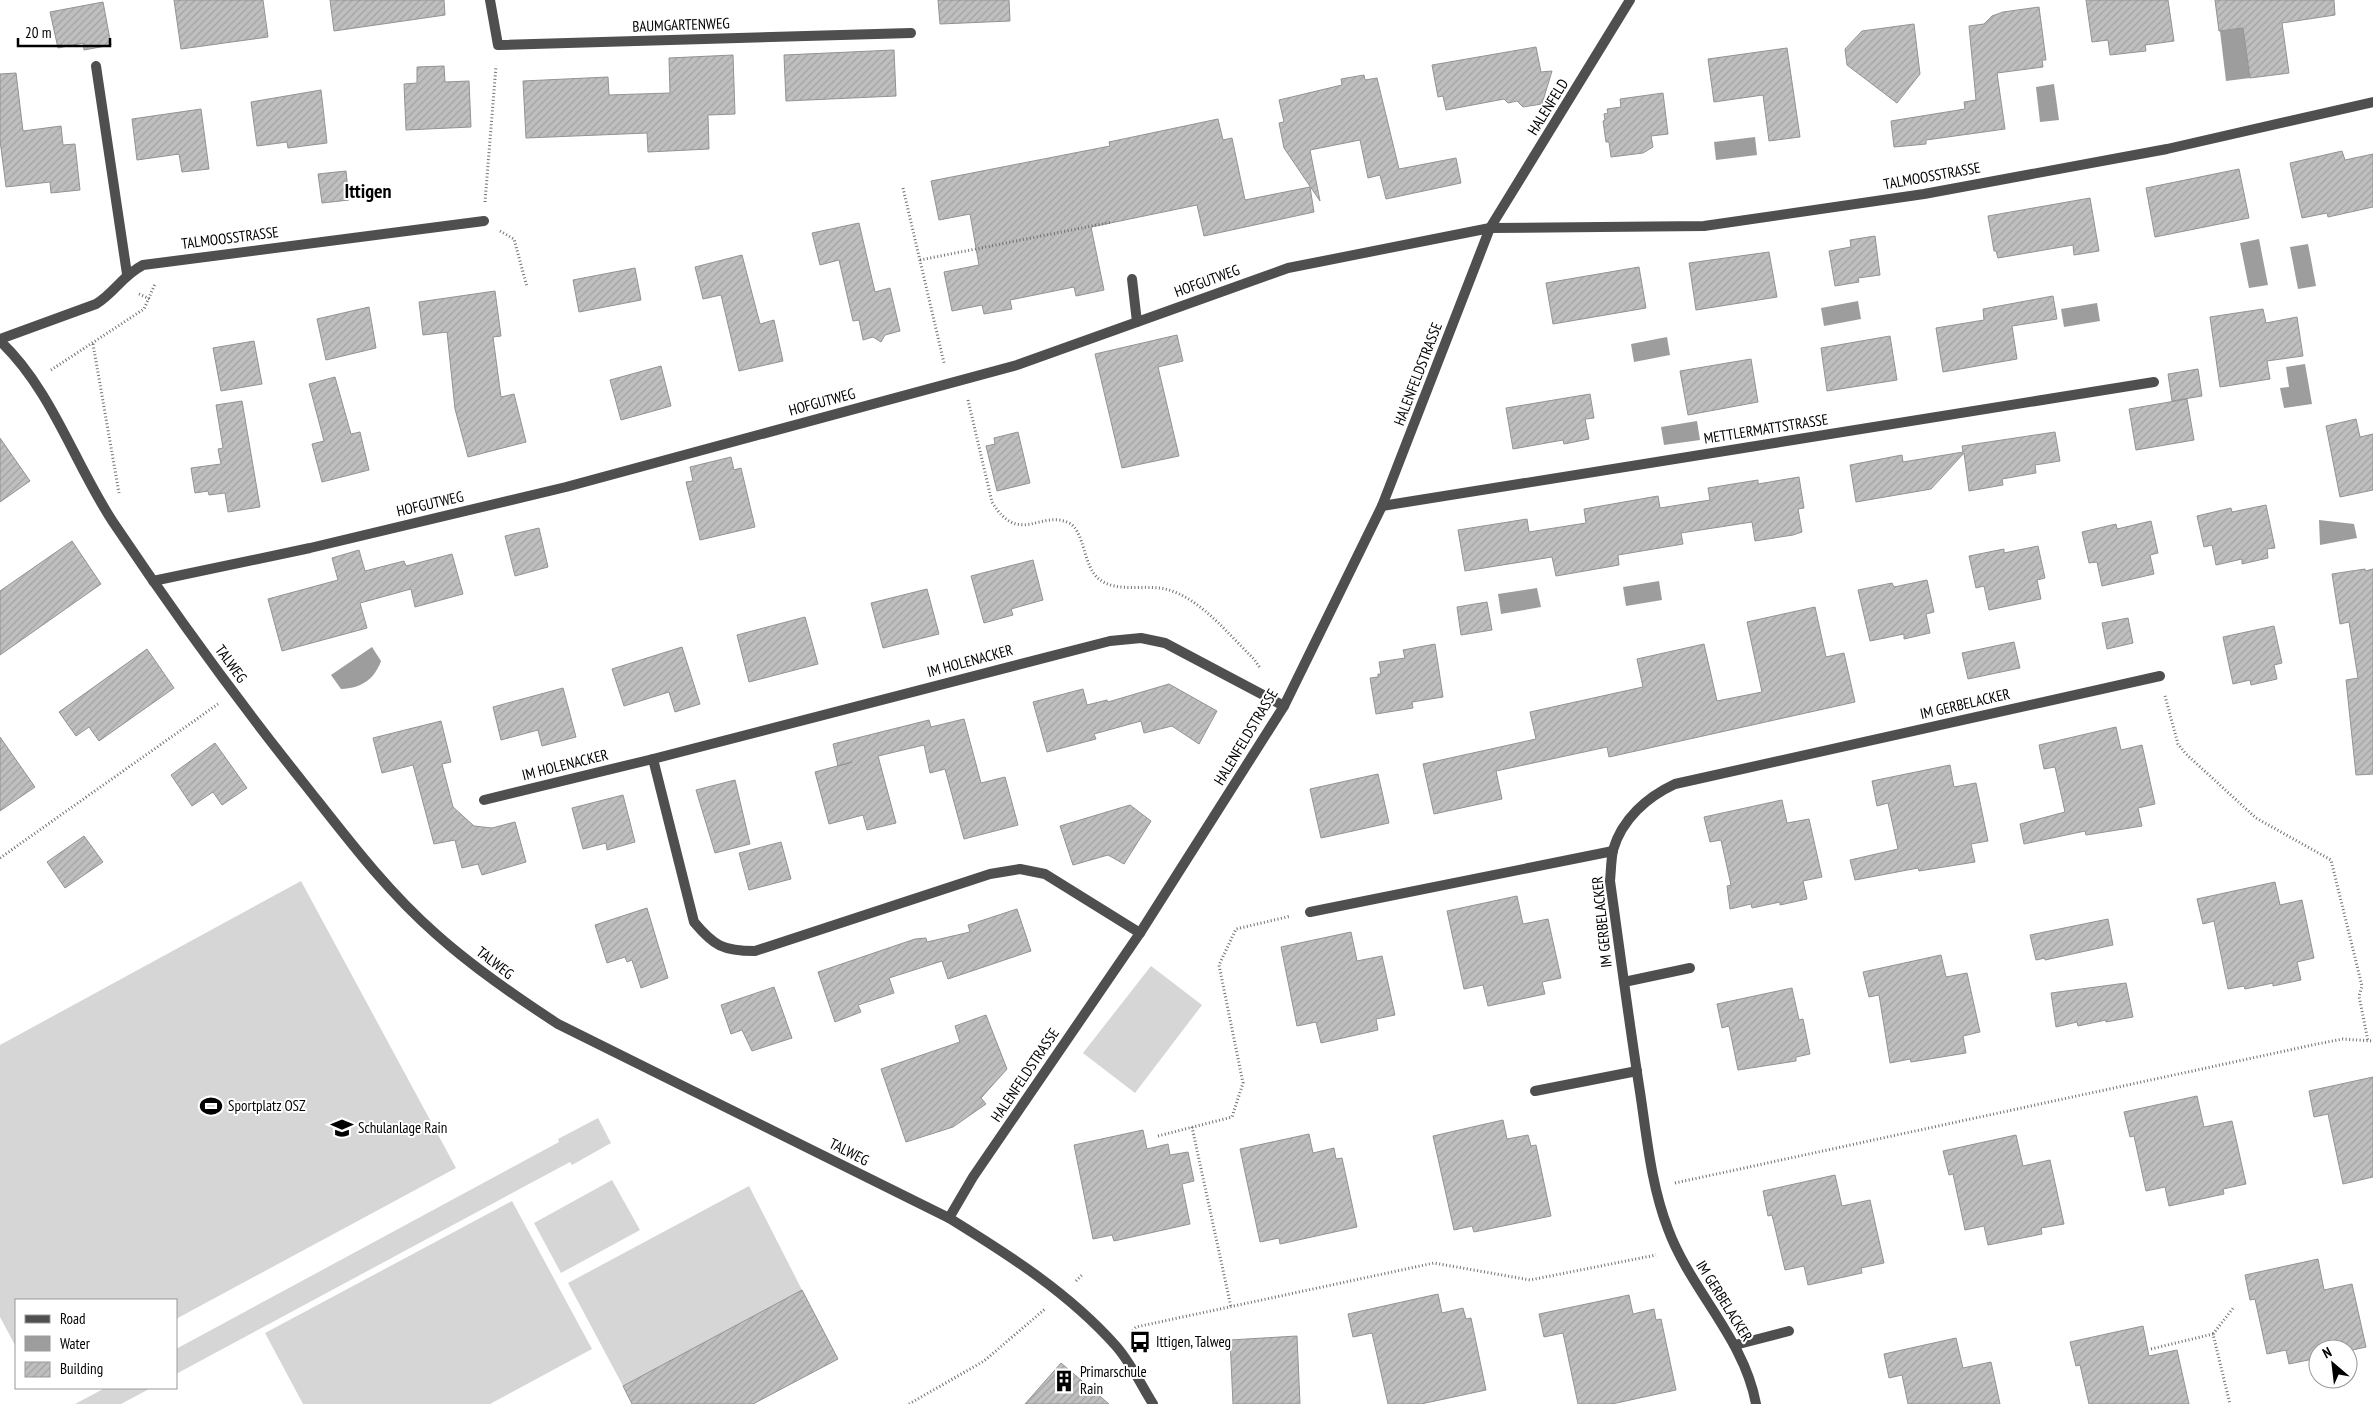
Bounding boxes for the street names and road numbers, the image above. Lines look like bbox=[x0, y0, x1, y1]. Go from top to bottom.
street label: BAUMGARTENWEG bbox=[632, 13, 730, 36]
street label: HALENFELD bbox=[1523, 75, 1572, 138]
street label: TALMOOSSTRASSE bbox=[1882, 158, 1982, 193]
street label: TALMOOSSTRASSE bbox=[180, 222, 280, 253]
street label: HOFGUTWEG bbox=[1172, 260, 1242, 301]
street label: HALENFELDSTRASSE bbox=[1389, 320, 1446, 428]
street label: HOFGUTWEG bbox=[786, 384, 857, 420]
street label: METTLERMATTSTRASSE bbox=[1702, 409, 1829, 448]
street label: HOFGUTWEG bbox=[395, 487, 465, 520]
street label: IM HOLENACKER bbox=[925, 640, 1015, 681]
street label: TALWEG bbox=[211, 641, 251, 686]
street label: IM GERBELACKER bbox=[1918, 684, 2012, 723]
street label: HALENFELDSTRASSE bbox=[1209, 685, 1282, 788]
street label: IM HOLENACKER bbox=[520, 745, 610, 784]
street label: IM GERBELACKER bbox=[1587, 875, 1616, 969]
street label: TALWEG bbox=[473, 942, 518, 983]
street label: HALENFELDSTRASSE bbox=[986, 1024, 1063, 1125]
street label: TALWEG bbox=[826, 1134, 872, 1170]
street label: IM GERBELACKER bbox=[1692, 1257, 1757, 1345]

